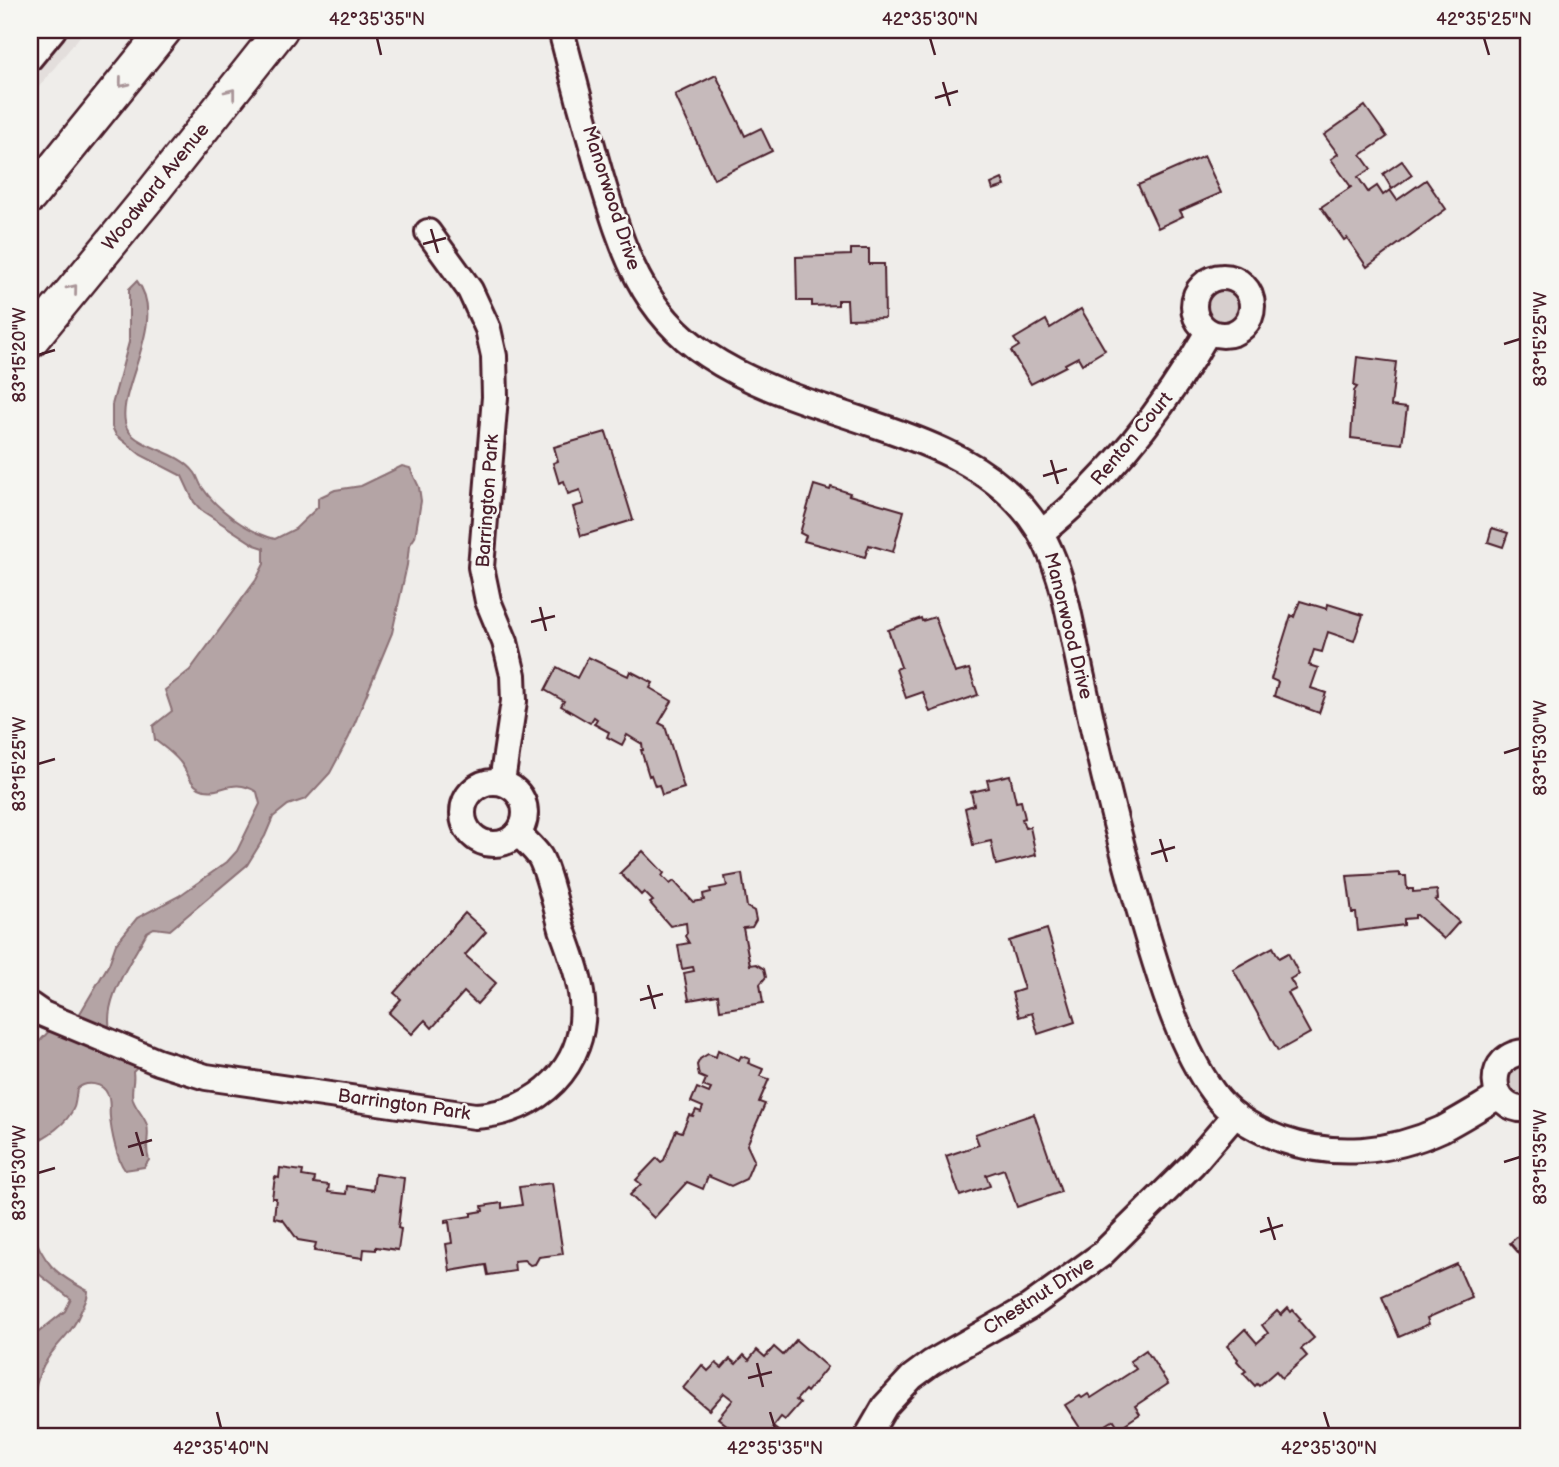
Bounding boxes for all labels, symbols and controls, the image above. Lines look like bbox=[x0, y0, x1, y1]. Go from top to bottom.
text: 42°35'35"N bbox=[329, 9, 425, 30]
text: 42°35'30"N bbox=[882, 9, 978, 30]
text: 42°35'25"N bbox=[1436, 9, 1532, 30]
one-way arrow bbox=[119, 75, 131, 88]
one-way arrow bbox=[223, 89, 236, 101]
street label: Woodward Avenue bbox=[97, 119, 215, 255]
street label: Manorwood Drive bbox=[577, 123, 645, 273]
one-way arrow bbox=[65, 285, 77, 298]
text: 83°15'25"W bbox=[1530, 291, 1551, 386]
text: 83°15'20"W bbox=[9, 307, 30, 403]
street label: Renton Court bbox=[1086, 387, 1178, 490]
street label: Barrington Park bbox=[472, 433, 504, 568]
street label: Manorwood Drive bbox=[1039, 550, 1097, 702]
text: 83°15'30"W bbox=[1530, 700, 1551, 796]
text: 83°15'25"W bbox=[9, 716, 30, 811]
street label: Barrington Park bbox=[336, 1084, 472, 1126]
text: 83°15'35"W bbox=[1530, 1109, 1551, 1205]
text: 83°15'30"W bbox=[9, 1125, 30, 1221]
street label: Chestnut Drive bbox=[979, 1252, 1099, 1340]
text: 42°35'40"N bbox=[173, 1438, 269, 1459]
text: 42°35'35"N bbox=[727, 1438, 823, 1459]
text: 42°35'30"N bbox=[1281, 1438, 1377, 1459]

